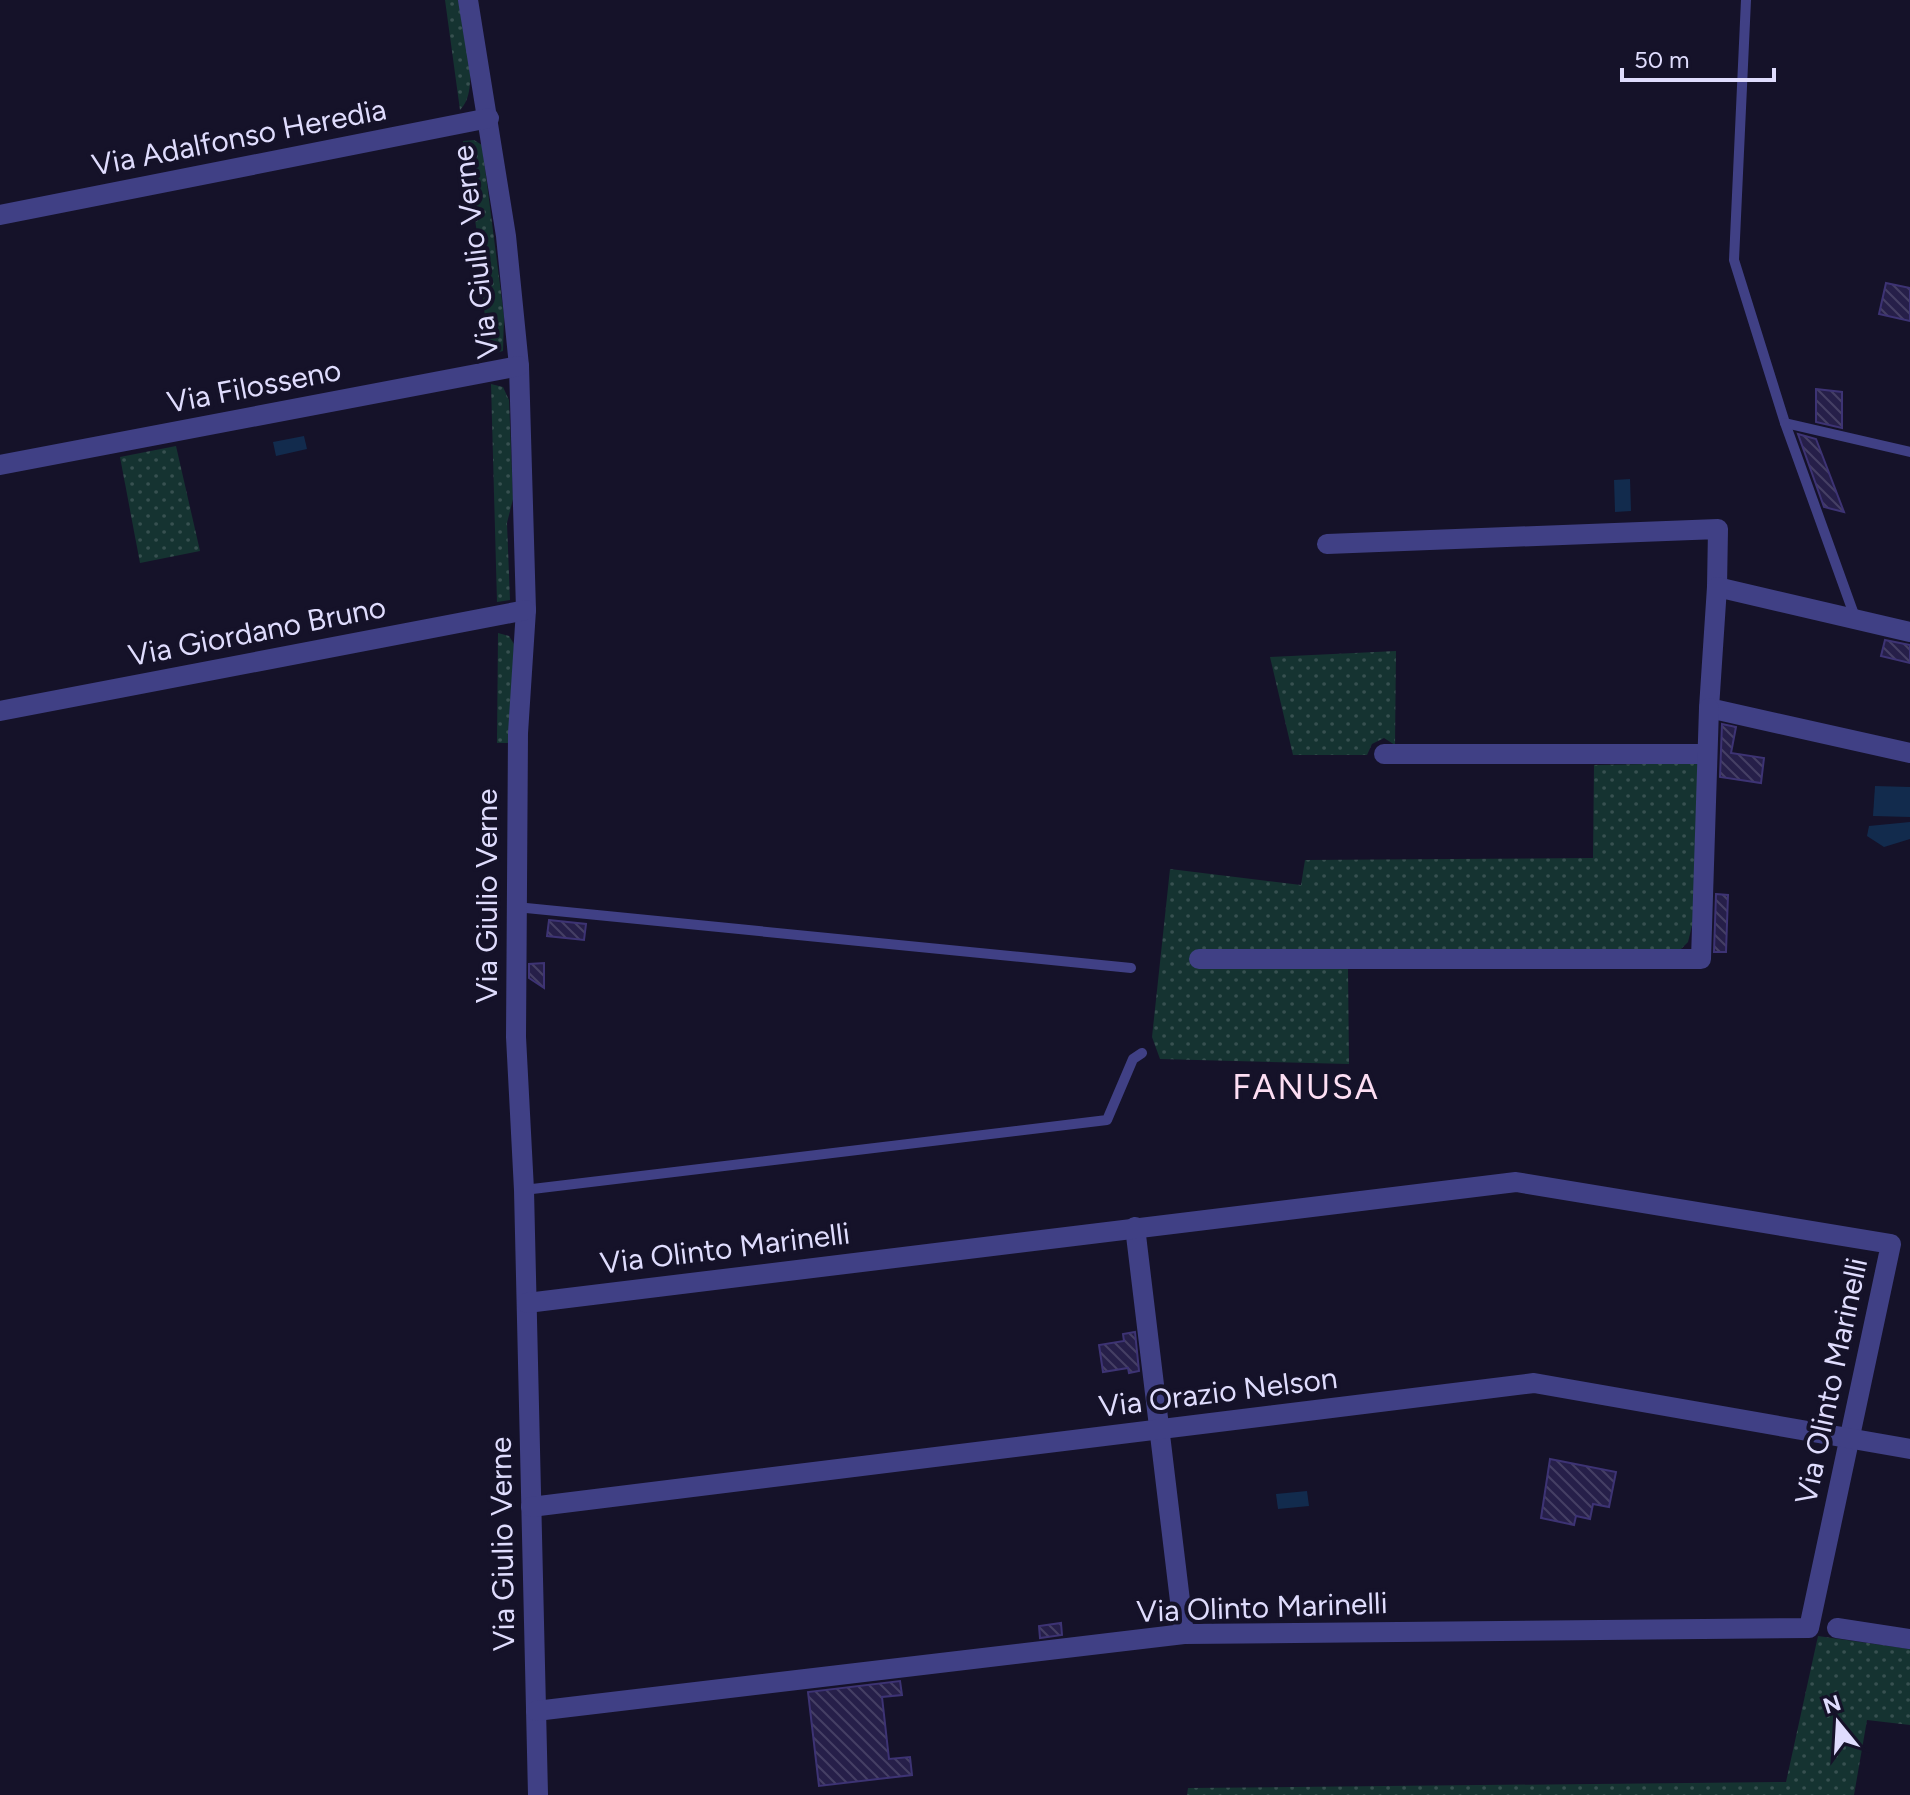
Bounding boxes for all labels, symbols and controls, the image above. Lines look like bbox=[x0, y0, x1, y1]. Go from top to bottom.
scale bar bbox=[1622, 32, 1774, 82]
text: 50 m bbox=[1634, 45, 1690, 74]
street label: Via Adalfonso Heredia bbox=[89, 90, 389, 184]
street label: Via Giulio Verne bbox=[444, 143, 506, 361]
street label: Via Filosseno bbox=[164, 351, 344, 421]
street label: Via Giordano Bruno bbox=[125, 588, 389, 674]
street label: Via Giulio Verne bbox=[468, 789, 505, 1003]
district label: FANUSA bbox=[1232, 1067, 1380, 1108]
street label: Via Olinto Marinelli bbox=[598, 1214, 852, 1282]
street label: Via Olinto Marinelli bbox=[1787, 1254, 1875, 1508]
street label: Via Orazio Nelson bbox=[1097, 1359, 1339, 1425]
street label: Via Giulio Verne bbox=[482, 1436, 522, 1652]
street label: Via Olinto Marinelli bbox=[1136, 1584, 1388, 1630]
north arrow bbox=[1798, 1683, 1878, 1763]
text: N bbox=[1820, 1689, 1844, 1720]

